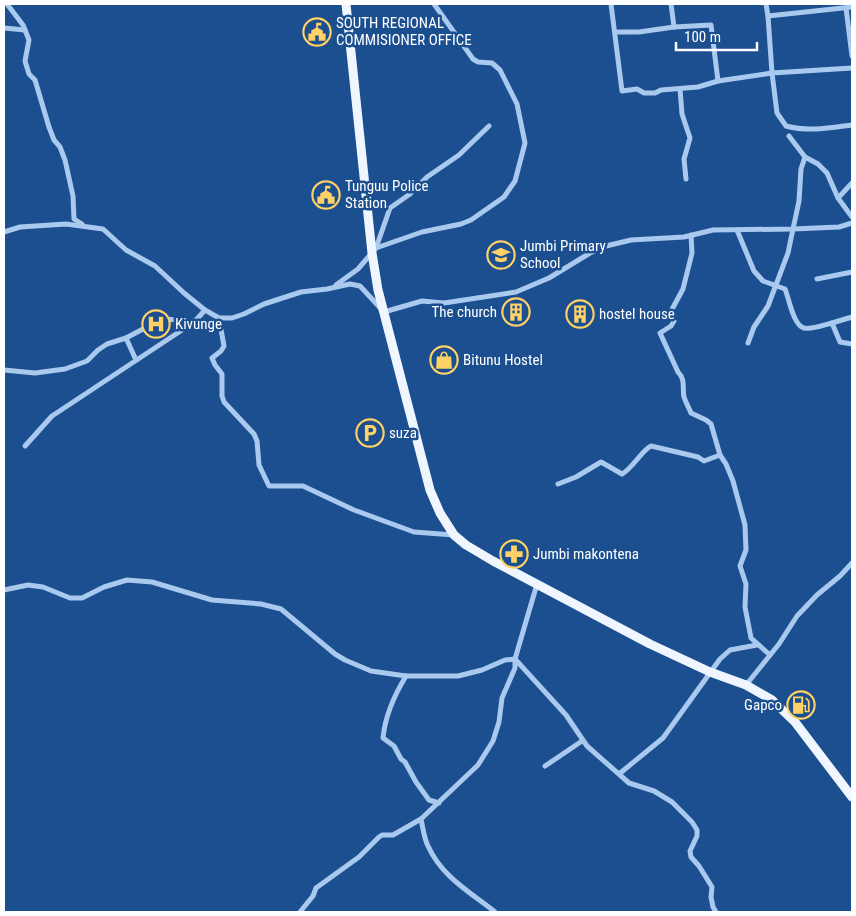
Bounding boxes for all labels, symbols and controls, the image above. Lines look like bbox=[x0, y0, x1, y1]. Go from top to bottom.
place label: SOUTH REGIONAL COMMISIONER OFFICE bbox=[336, 14, 472, 49]
public building icon: SOUTH REGIONAL COMMISIONER OFFICE bbox=[302, 17, 332, 47]
scale bar bbox=[676, 20, 757, 52]
text: 100 m bbox=[684, 28, 721, 46]
place label: Tunguu Police Station bbox=[345, 177, 429, 212]
public building icon: Tunguu Police Station bbox=[311, 180, 341, 210]
place label: Jumbi Primary School bbox=[520, 237, 606, 272]
school or university icon: Jumbi Primary School bbox=[486, 240, 516, 270]
building icon: The church bbox=[501, 297, 531, 327]
building icon: hostel house bbox=[565, 299, 595, 329]
place label: The church bbox=[431, 303, 497, 321]
place label: hostel house bbox=[599, 305, 675, 323]
hospital icon: Kivunge bbox=[141, 309, 171, 339]
place label: Kivunge bbox=[175, 315, 222, 333]
shop icon: Bitunu Hostel bbox=[429, 345, 459, 375]
place label: Bitunu Hostel bbox=[463, 351, 543, 369]
parking icon: suza bbox=[355, 418, 385, 448]
place label: suza bbox=[389, 424, 417, 442]
pharmacy icon: Jumbi makontena bbox=[499, 539, 529, 569]
place label: Jumbi makontena bbox=[533, 545, 639, 563]
fuel station icon: Gapco bbox=[786, 690, 816, 720]
place label: Gapco bbox=[744, 696, 782, 714]

